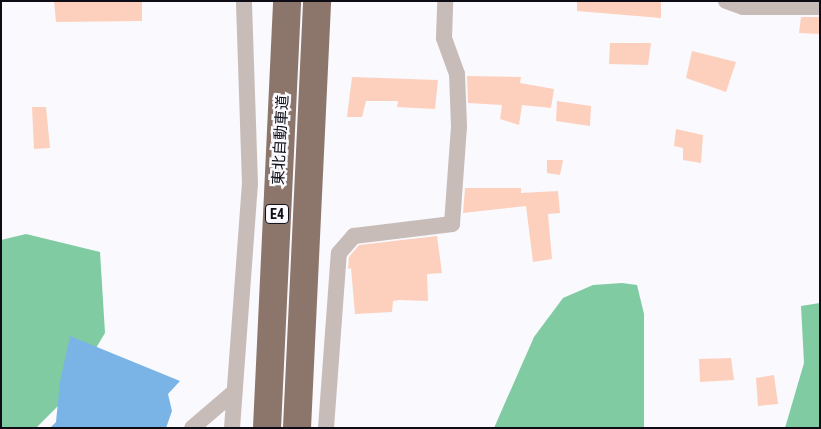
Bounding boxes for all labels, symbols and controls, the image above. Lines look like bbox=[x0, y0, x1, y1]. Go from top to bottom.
street label: 東北自動車道 bbox=[270, 95, 292, 185]
road number: E4 bbox=[264, 202, 290, 225]

